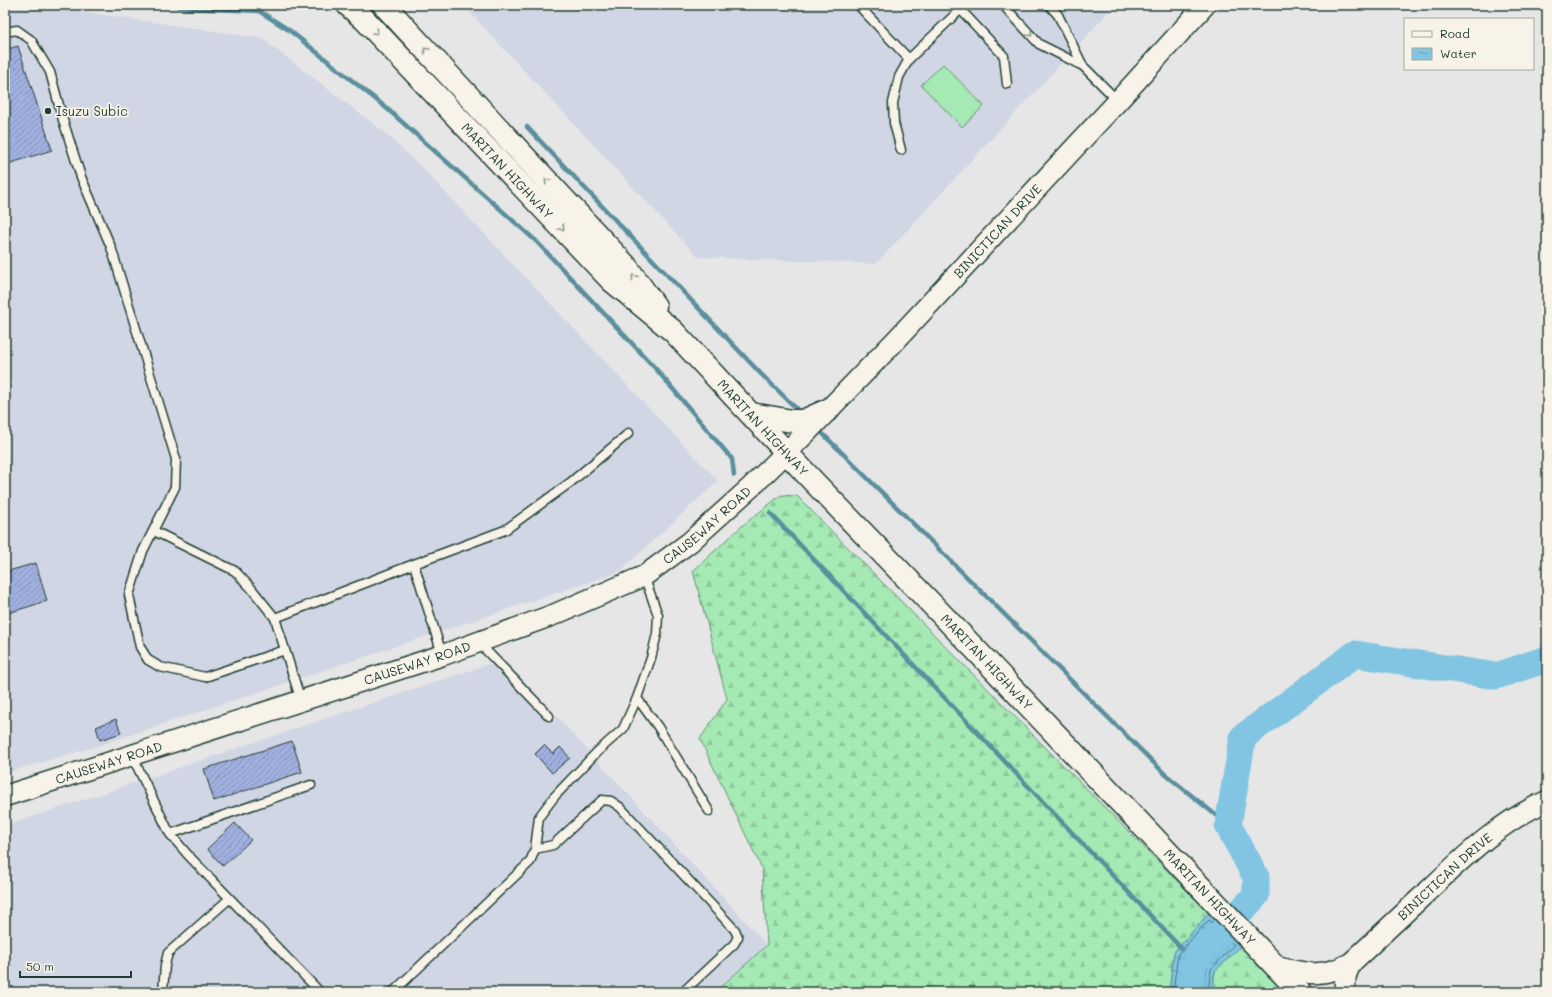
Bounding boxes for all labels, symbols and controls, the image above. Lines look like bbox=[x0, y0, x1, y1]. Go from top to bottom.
legend bbox=[1404, 18, 1534, 70]
text: Road bbox=[1440, 25, 1470, 41]
one-way arrow bbox=[371, 27, 378, 35]
one-way arrow bbox=[1025, 29, 1033, 37]
text: Water bbox=[1440, 45, 1477, 61]
one-way arrow bbox=[423, 47, 431, 55]
place label: Isuzu Subic bbox=[56, 102, 128, 119]
marker: Isuzu Subic bbox=[43, 106, 53, 116]
street label: MARITAN HIGHWAY bbox=[458, 119, 557, 222]
one-way arrow bbox=[545, 178, 552, 185]
street label: BINICTICAN DRIVE bbox=[949, 180, 1045, 281]
one-way arrow bbox=[557, 223, 564, 231]
one-way arrow bbox=[631, 274, 639, 281]
street label: MARITAN HIGHWAY bbox=[714, 375, 813, 479]
street label: CAUSEWAY ROAD bbox=[659, 482, 754, 568]
street label: MARITAN HIGHWAY bbox=[938, 610, 1037, 713]
street label: CAUSEWAY ROAD bbox=[361, 637, 473, 688]
street label: CAUSEWAY ROAD bbox=[53, 737, 164, 787]
street label: BINICTICAN DRIVE bbox=[1393, 828, 1495, 923]
street label: MARITAN HIGHWAY bbox=[1161, 845, 1260, 948]
scale bar bbox=[20, 953, 131, 979]
text: 50 m bbox=[26, 958, 54, 974]

